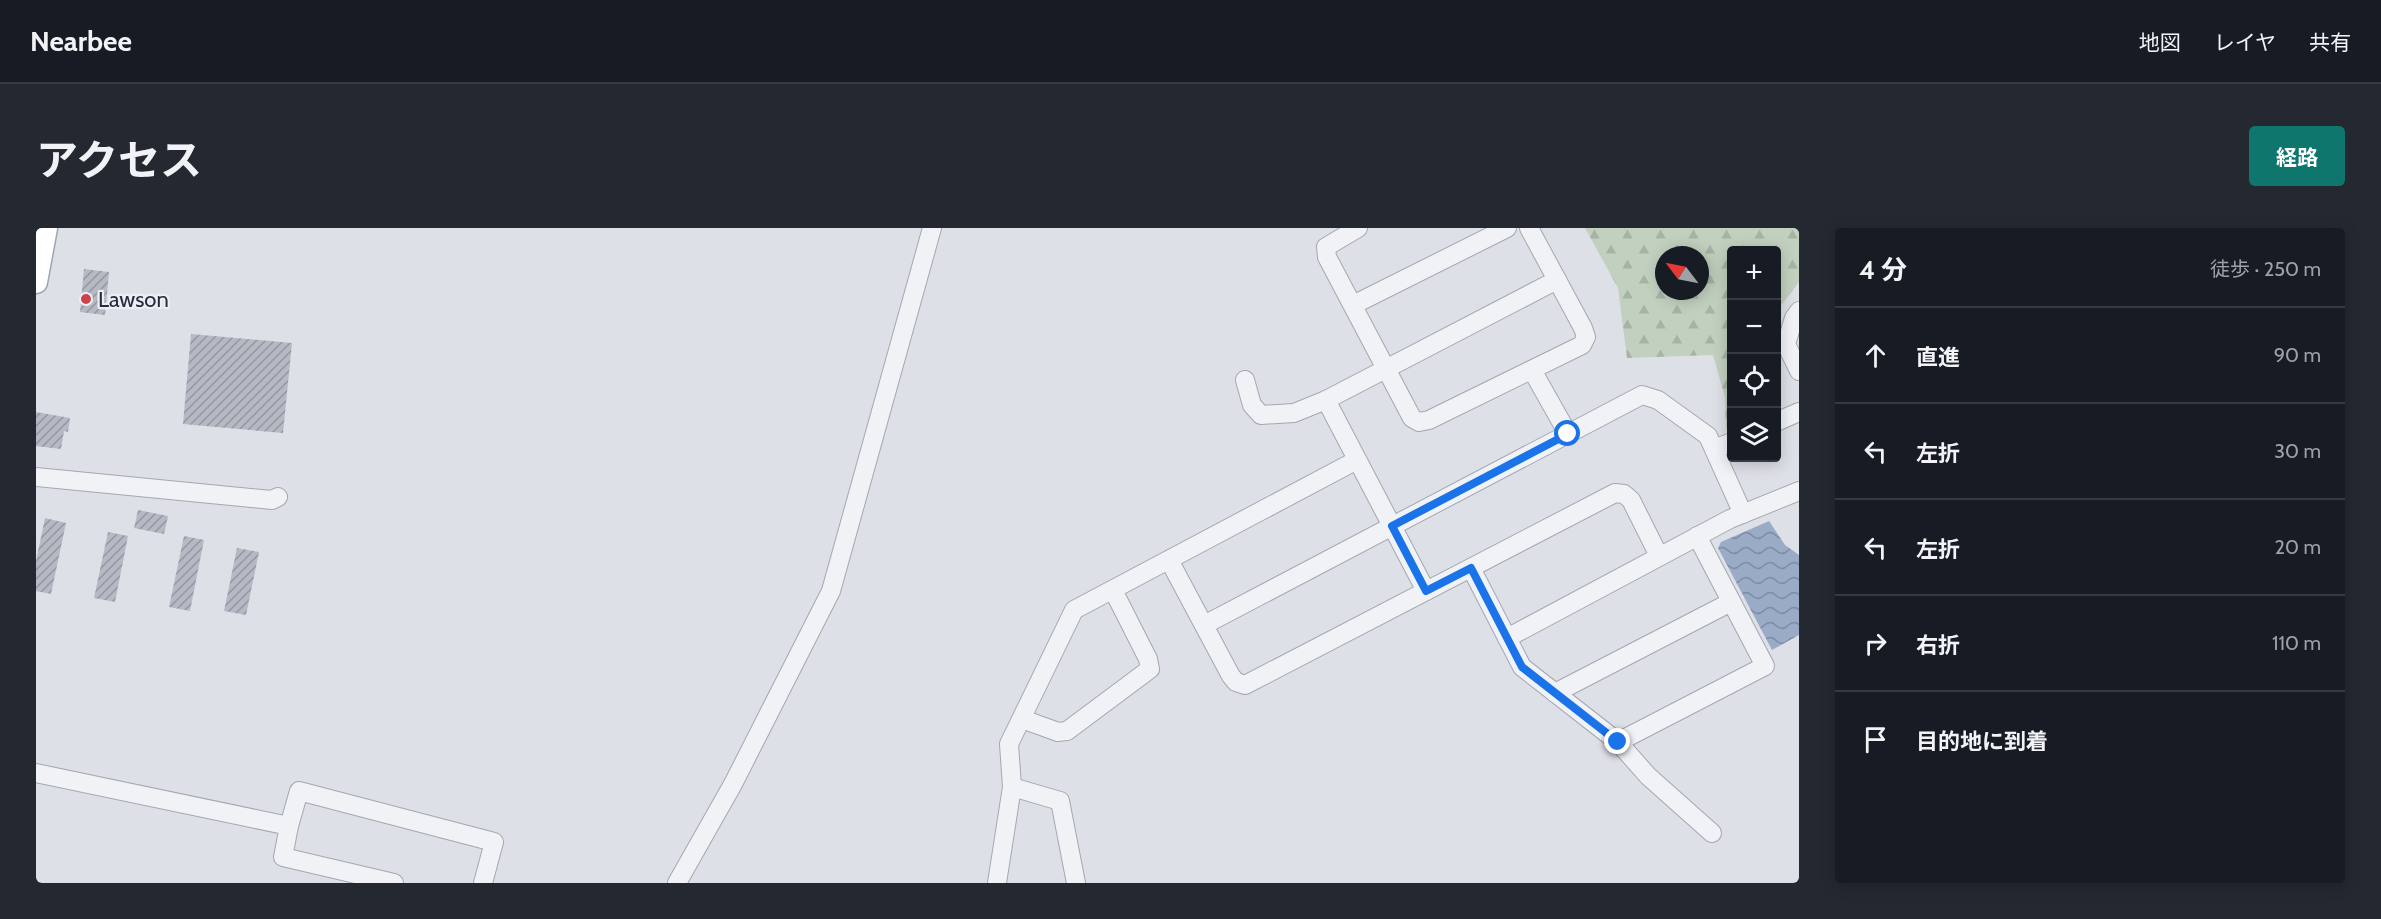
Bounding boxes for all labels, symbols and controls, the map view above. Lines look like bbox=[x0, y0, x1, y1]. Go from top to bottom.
text: Nearbee bbox=[30, 24, 132, 58]
text: 地図 bbox=[2139, 30, 2181, 55]
text: レイヤ bbox=[2214, 30, 2276, 55]
text: 共有 bbox=[2309, 30, 2351, 55]
button: 経路 bbox=[2249, 126, 2345, 186]
text: アクセス bbox=[36, 134, 202, 186]
north arrow bbox=[1655, 246, 1709, 300]
map controls bbox=[1727, 246, 1781, 462]
button: + bbox=[1727, 246, 1781, 300]
text: 4 分 bbox=[1859, 254, 1907, 286]
text: 徒歩 · 250 m bbox=[2210, 257, 2321, 281]
place label: Lawson bbox=[98, 286, 169, 313]
marker: Lawson bbox=[79, 292, 93, 306]
button: − bbox=[1727, 300, 1781, 354]
icon: ahead bbox=[1859, 339, 1892, 372]
text: 90 m bbox=[2274, 343, 2321, 367]
text: 直進 bbox=[1916, 344, 1960, 371]
button: locate bbox=[1727, 354, 1781, 408]
button: layers bbox=[1727, 408, 1781, 462]
route start bbox=[1554, 420, 1580, 446]
icon: left bbox=[1859, 435, 1892, 468]
text: 30 m bbox=[2274, 439, 2321, 463]
text: 左折 bbox=[1916, 440, 1960, 467]
icon: left bbox=[1859, 531, 1892, 564]
text: 20 m bbox=[2275, 535, 2321, 559]
text: 左折 bbox=[1916, 536, 1960, 563]
icon: right bbox=[1859, 627, 1892, 660]
text: 110 m bbox=[2272, 631, 2321, 655]
text: 右折 bbox=[1916, 632, 1960, 659]
icon: arrive bbox=[1859, 723, 1892, 756]
route end bbox=[1604, 728, 1630, 754]
text: 目的地に到着 bbox=[1916, 728, 2048, 755]

